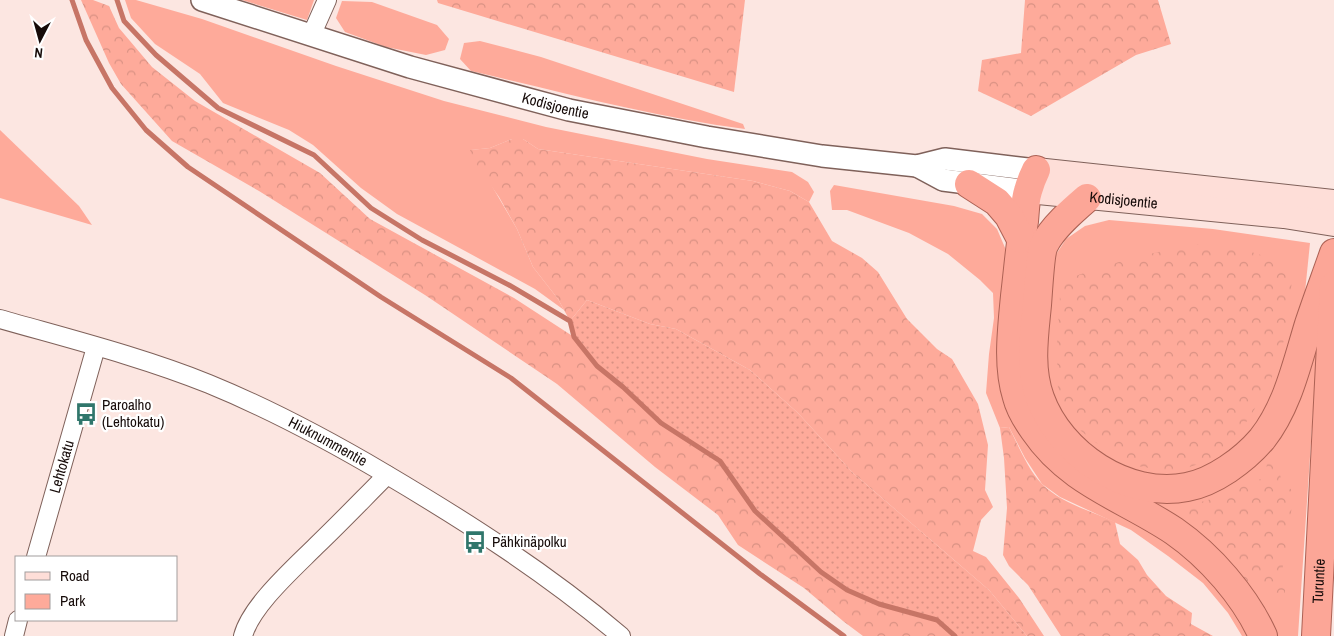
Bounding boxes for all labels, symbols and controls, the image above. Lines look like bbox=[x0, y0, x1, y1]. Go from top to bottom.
north arrow bbox=[15, 15, 65, 65]
text: N bbox=[34, 44, 44, 62]
street label: Kodisjoentie bbox=[520, 87, 591, 124]
street label: Kodisjoentie bbox=[1089, 186, 1159, 214]
place label: Paroalho (Lehtokatu) bbox=[102, 394, 164, 432]
bus stop icon: Paroalho (Lehtokatu) bbox=[73, 401, 99, 427]
street label: Hiuknummentie bbox=[285, 411, 371, 471]
street label: Lehtokatu bbox=[44, 438, 79, 495]
bus stop icon: Pähkinäpolku bbox=[462, 529, 488, 555]
place label: Pähkinäpolku bbox=[492, 531, 567, 552]
legend bbox=[15, 556, 178, 621]
street label: Turuntie bbox=[1307, 558, 1330, 604]
text: Road bbox=[60, 565, 89, 586]
text: Park bbox=[60, 590, 86, 611]

